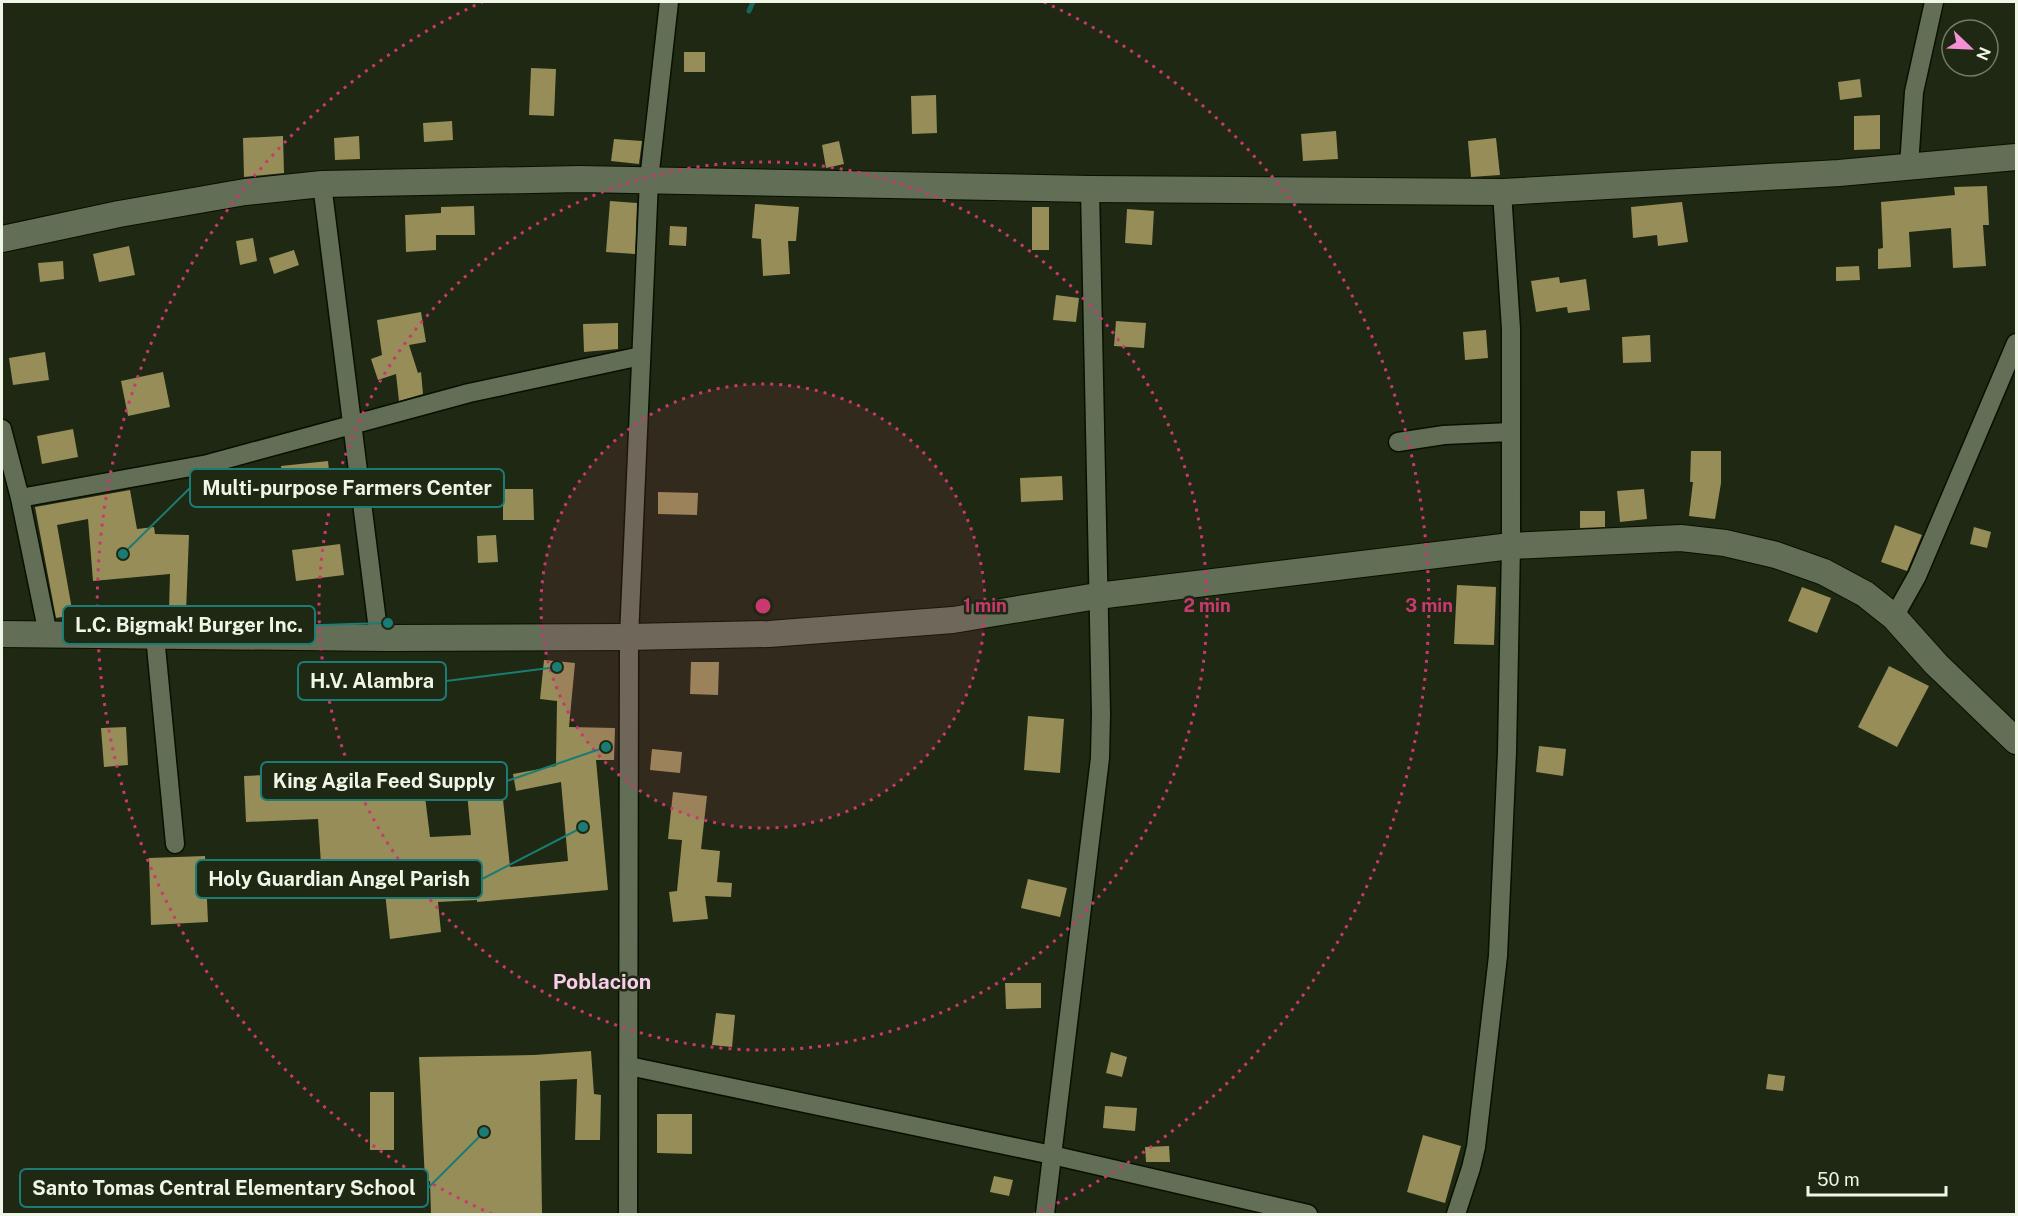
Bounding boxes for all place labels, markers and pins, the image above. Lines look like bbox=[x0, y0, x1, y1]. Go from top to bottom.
callout: Multi-purpose Farmers Center bbox=[190, 469, 504, 507]
centre of rings bbox=[753, 596, 773, 616]
callout: L.C. Bigmak! Burger Inc. bbox=[63, 606, 315, 644]
callout: H.V. Alambra bbox=[298, 662, 446, 700]
callout: King Agila Feed Supply bbox=[261, 762, 507, 800]
callout: Holy Guardian Angel Parish bbox=[196, 860, 482, 898]
callout: Santo Tomas Central Elementary School bbox=[20, 1169, 428, 1207]

